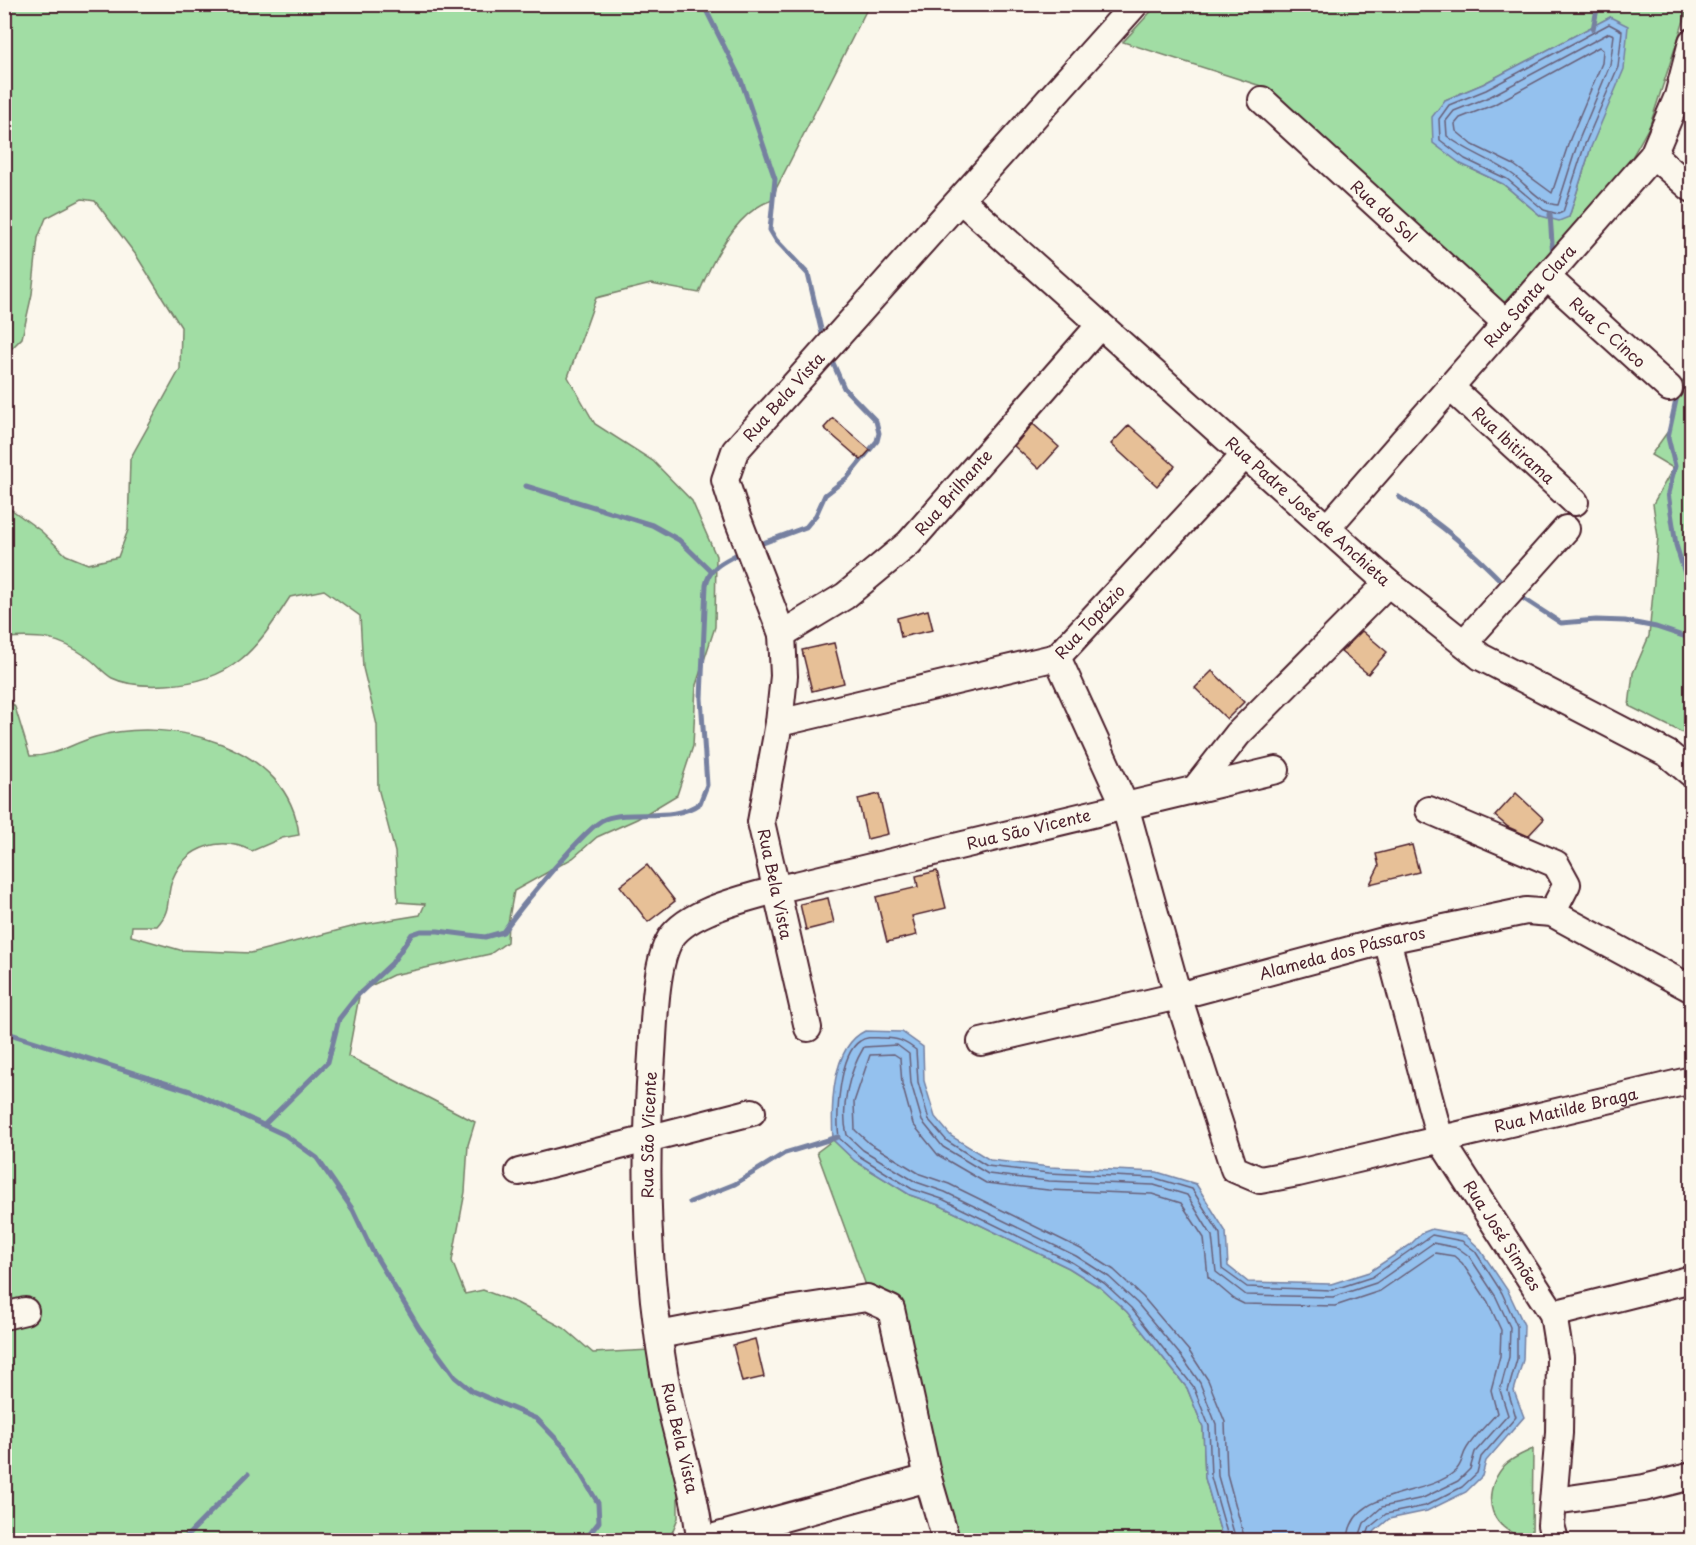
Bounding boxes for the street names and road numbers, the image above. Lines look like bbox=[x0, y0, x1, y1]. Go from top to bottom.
street label: Rua do Sol bbox=[1346, 174, 1423, 247]
street label: Rua Santa Clara bbox=[1477, 239, 1581, 352]
street label: Rua C Cinco bbox=[1565, 290, 1652, 373]
street label: Rua Bela Vista bbox=[736, 346, 829, 446]
street label: Rua Ibitirama bbox=[1467, 400, 1561, 489]
street label: Rua Padre José de Anchieta bbox=[1221, 430, 1396, 591]
street label: Rua Brilhante bbox=[908, 443, 997, 540]
street label: Rua Topázio bbox=[1048, 578, 1130, 664]
street label: Rua São Vicente bbox=[964, 802, 1093, 855]
street label: Rua Bela Vista bbox=[753, 826, 799, 941]
street label: Alameda dos Pássaros bbox=[1256, 919, 1427, 985]
street label: Rua São Vicente bbox=[634, 1070, 662, 1199]
street label: Rua Matilde Braga bbox=[1491, 1080, 1640, 1137]
street label: Rua José Simões bbox=[1459, 1175, 1548, 1295]
street label: Rua Bela Vista bbox=[657, 1380, 705, 1495]

